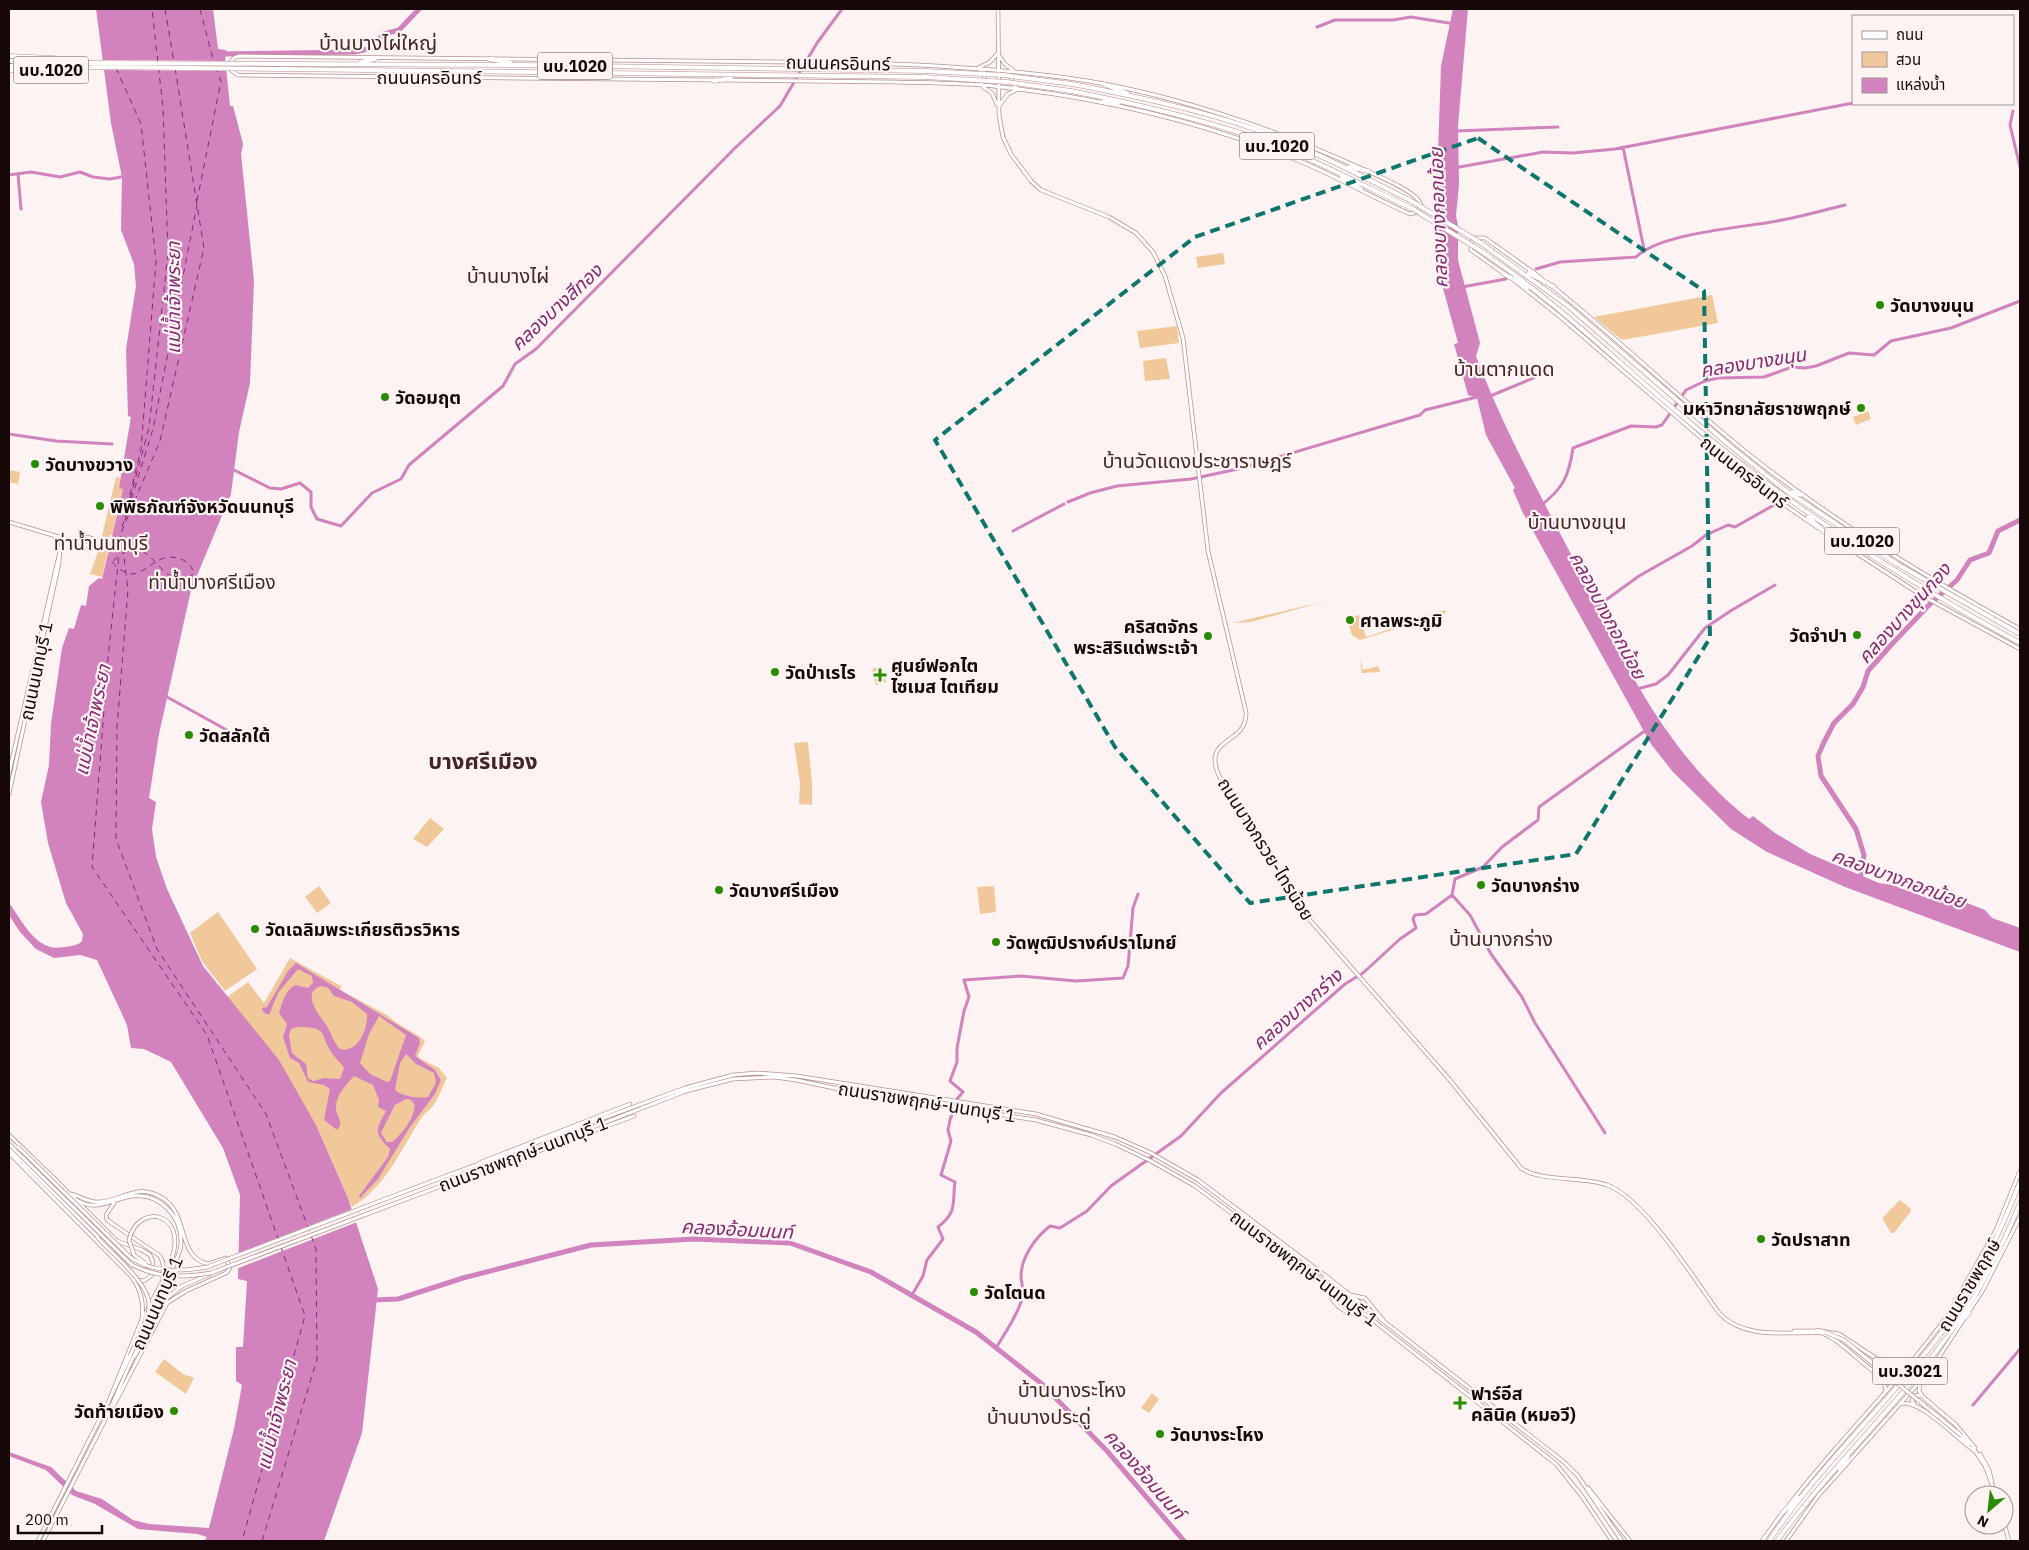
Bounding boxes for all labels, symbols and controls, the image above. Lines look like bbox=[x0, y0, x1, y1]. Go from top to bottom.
legend bbox=[1852, 15, 2014, 105]
text: ถนน bbox=[1896, 25, 1923, 44]
district label: บ้านบางไผ่ใหญ่ bbox=[319, 29, 437, 56]
text: สวน bbox=[1896, 50, 1921, 69]
street label: ถนนนครอินทร์ bbox=[785, 51, 892, 75]
road number: นบ.1020 bbox=[538, 52, 612, 80]
road number: นบ.1020 bbox=[13, 56, 88, 84]
street label: ถนนนครอินทร์ bbox=[377, 66, 482, 89]
text: แหล่งน้ำ bbox=[1896, 74, 1945, 94]
road number: นบ.1020 bbox=[1240, 132, 1314, 160]
water label: คลองบางกอกน้อย bbox=[1423, 146, 1452, 289]
water label: แม่น้ำเจ้าพระยา bbox=[160, 240, 185, 354]
water label: คลองบางสีทอง bbox=[505, 258, 607, 356]
district label: บ้านบางไผ่ bbox=[467, 262, 549, 289]
place label: วัดบางขนุน bbox=[1890, 294, 1974, 317]
marker: วัดบางขนุน bbox=[1874, 299, 1886, 311]
water label: คลองบางขนุน bbox=[1698, 342, 1809, 382]
district label: บ้านตากแดด bbox=[1453, 355, 1555, 382]
place label: วัดอมฤต bbox=[395, 386, 461, 409]
marker: วัดอมฤต bbox=[379, 391, 391, 403]
place label: มหาวิทยาลัยราชพฤกษ์ bbox=[1683, 397, 1851, 420]
marker: มหาวิทยาลัยราชพฤกษ์ bbox=[1855, 402, 1867, 414]
street label: ถนนนครอินทร์ bbox=[1696, 431, 1793, 514]
district label: บ้านวัดแดงประชาราษฎร์ bbox=[1102, 447, 1293, 474]
place label: วัดบางขวาง bbox=[45, 453, 133, 476]
marker: วัดบางขวาง bbox=[29, 458, 41, 470]
place label: พิพิธภัณฑ์จังหวัดนนทบุรี bbox=[110, 495, 294, 518]
marker: พิพิธภัณฑ์จังหวัดนนทบุรี bbox=[94, 500, 106, 512]
district label: บ้านบางขนุน bbox=[1528, 508, 1626, 535]
road number: นบ.1020 bbox=[1824, 528, 1900, 554]
district label: ท่าน้ำนนทบุรี bbox=[54, 530, 148, 555]
water label: คลองบางกอกน้อย bbox=[1564, 547, 1652, 684]
water label: คลองบางขุนกอง bbox=[1852, 557, 1956, 668]
district label: ท่าน้ำบางศรีเมือง bbox=[148, 569, 276, 594]
place label: ศาลพระภูมิ bbox=[1360, 609, 1442, 632]
marker: ศาลพระภูมิ bbox=[1344, 614, 1356, 626]
place label: คริสตจักร พระสิริแด่พระเจ้า bbox=[1073, 615, 1198, 659]
street label: ถนนนนทบุรี 1 bbox=[14, 619, 58, 723]
place label: วัดจําปา bbox=[1789, 624, 1847, 647]
marker: วัดจําปา bbox=[1851, 629, 1863, 641]
marker: คริสตจักร พระสิริแด่พระเจ้า bbox=[1202, 630, 1214, 642]
place label: ศูนย์ฟอกไต ไซเมส ไตเทียม bbox=[891, 654, 999, 698]
water label: แม่น้ำเจ้าพระยา bbox=[68, 661, 116, 778]
place label: วัดป่าเรไร bbox=[785, 661, 856, 684]
marker: วัดป่าเรไร bbox=[769, 666, 781, 678]
marker: ศูนย์ฟอกไต ไซเมส ไตเทียม bbox=[873, 668, 887, 682]
place label: วัดสลักใต้ bbox=[199, 724, 270, 747]
marker: วัดสลักใต้ bbox=[183, 729, 195, 741]
district label: บางศรีเมือง bbox=[428, 746, 538, 775]
street label: ถนนบางกรวย-ไทรน้อย bbox=[1213, 773, 1319, 925]
water label: คลองบางกอกน้อย bbox=[1829, 843, 1971, 914]
place label: วัดบางกร่าง bbox=[1491, 874, 1580, 897]
place label: วัดบางศรีเมือง bbox=[729, 879, 839, 902]
marker: วัดบางกร่าง bbox=[1475, 879, 1487, 891]
marker: วัดบางศรีเมือง bbox=[713, 884, 725, 896]
place label: วัดเฉลิมพระเกียรติวรวิหาร bbox=[265, 918, 460, 941]
marker: วัดเฉลิมพระเกียรติวรวิหาร bbox=[249, 923, 261, 935]
district label: บ้านบางกร่าง bbox=[1449, 925, 1553, 952]
place label: วัดพุฒิปรางค์ปราโมทย์ bbox=[1006, 931, 1177, 954]
marker: วัดพุฒิปรางค์ปราโมทย์ bbox=[990, 936, 1002, 948]
water label: คลองบางกร่าง bbox=[1247, 963, 1348, 1055]
street label: ถนนราชพฤกษ์-นนทบุรี 1 bbox=[837, 1077, 1017, 1127]
street label: ถนนราชพฤกษ์-นนทบุรี 1 bbox=[435, 1111, 611, 1197]
street label: ถนนราชพฤกษ์-นนทบุรี 1 bbox=[1225, 1205, 1383, 1331]
water label: คลองอ้อมนนท์ bbox=[680, 1214, 797, 1244]
place label: วัดปราสาท bbox=[1771, 1228, 1851, 1251]
marker: วัดปราสาท bbox=[1755, 1233, 1767, 1245]
street label: ถนนราชพฤกษ์ bbox=[1932, 1234, 2006, 1336]
street label: ถนนนนทบุรี 1 bbox=[126, 1252, 188, 1354]
place label: วัดโตนด bbox=[984, 1281, 1046, 1304]
marker: วัดโตนด bbox=[968, 1286, 980, 1298]
water label: แม่น้ำเจ้าพระยา bbox=[250, 1356, 302, 1473]
road number: นบ.3021 bbox=[1872, 1358, 1948, 1384]
district label: บ้านบางระโหง bbox=[1018, 1376, 1126, 1403]
place label: ฟาร์อีส คลินิค (หมอวี) bbox=[1471, 1382, 1576, 1426]
marker: ฟาร์อีส คลินิค (หมอวี) bbox=[1453, 1396, 1467, 1410]
place label: วัดท้ายเมือง bbox=[74, 1400, 164, 1423]
district label: บ้านบางประดู่ bbox=[987, 1403, 1091, 1430]
marker: วัดท้ายเมือง bbox=[168, 1405, 180, 1417]
place label: วัดบางระโหง bbox=[1170, 1423, 1264, 1446]
water label: คลองอ้อมนนท์ bbox=[1099, 1424, 1193, 1527]
marker: วัดบางระโหง bbox=[1154, 1428, 1166, 1440]
north arrow bbox=[1964, 1485, 2014, 1535]
scale bar bbox=[18, 1502, 101, 1534]
text: 200 m bbox=[25, 1510, 69, 1529]
text: N bbox=[1974, 1511, 1992, 1532]

